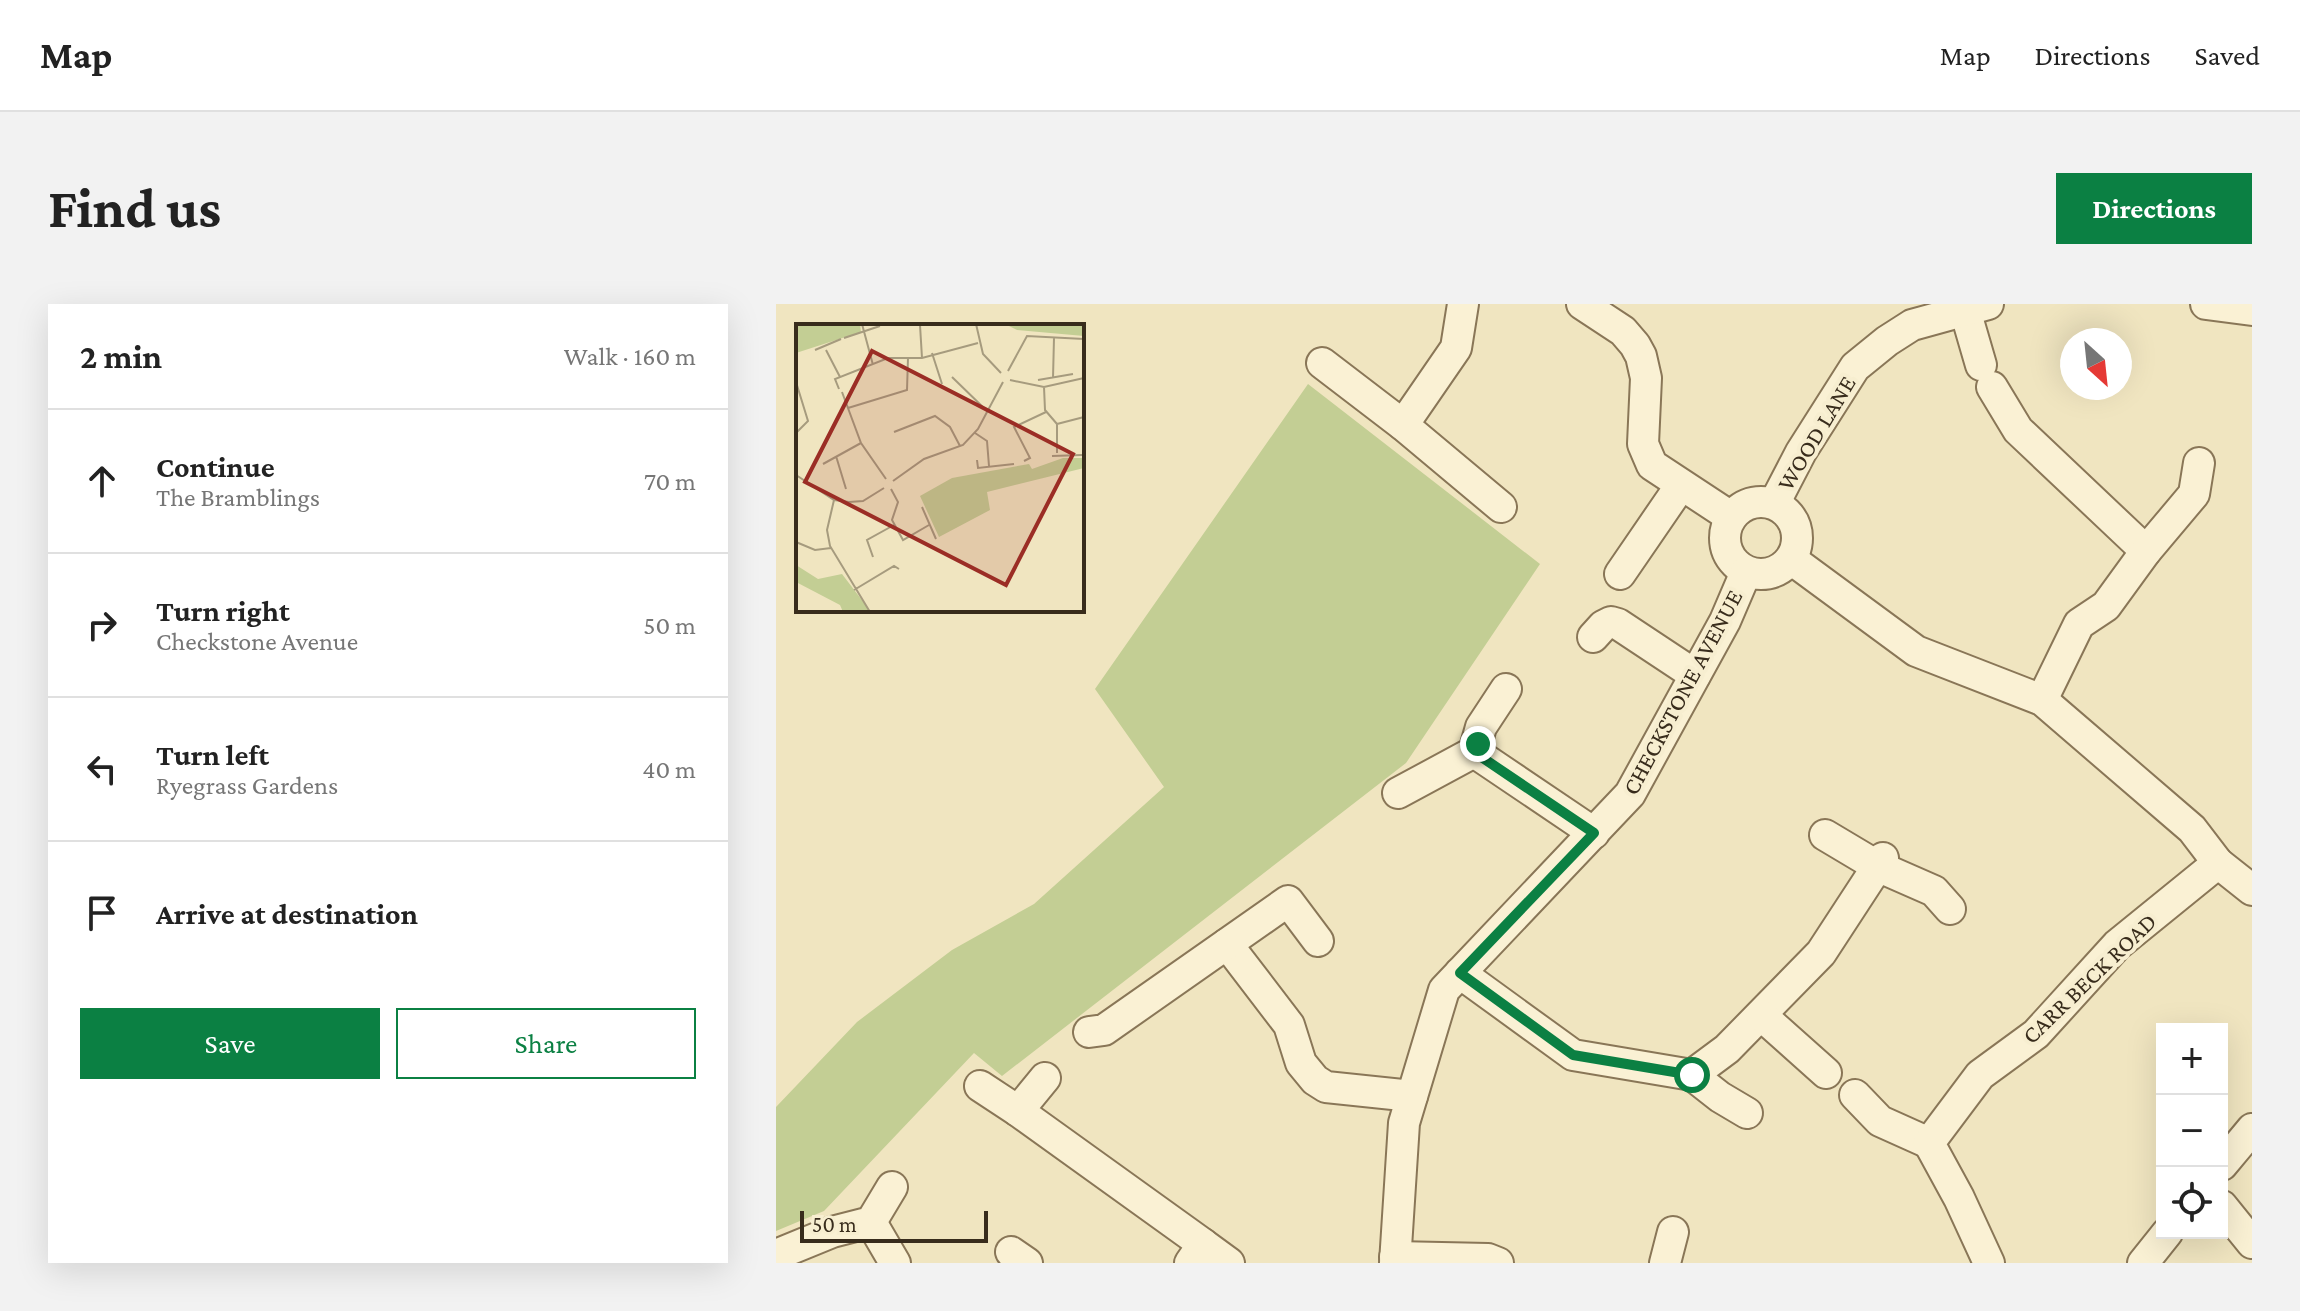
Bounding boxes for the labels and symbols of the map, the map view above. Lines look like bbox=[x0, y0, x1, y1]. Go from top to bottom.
inset map bbox=[796, 324, 1084, 612]
north arrow bbox=[2060, 328, 2132, 400]
street label: WOOD LANE bbox=[1771, 371, 1861, 495]
street label: CHECKSTONE AVENUE bbox=[1616, 585, 1748, 799]
route end bbox=[1460, 726, 1496, 762]
street label: CARR BECK ROAD bbox=[2016, 907, 2162, 1049]
route start bbox=[1674, 1057, 1710, 1093]
scale bar bbox=[800, 1207, 988, 1243]

